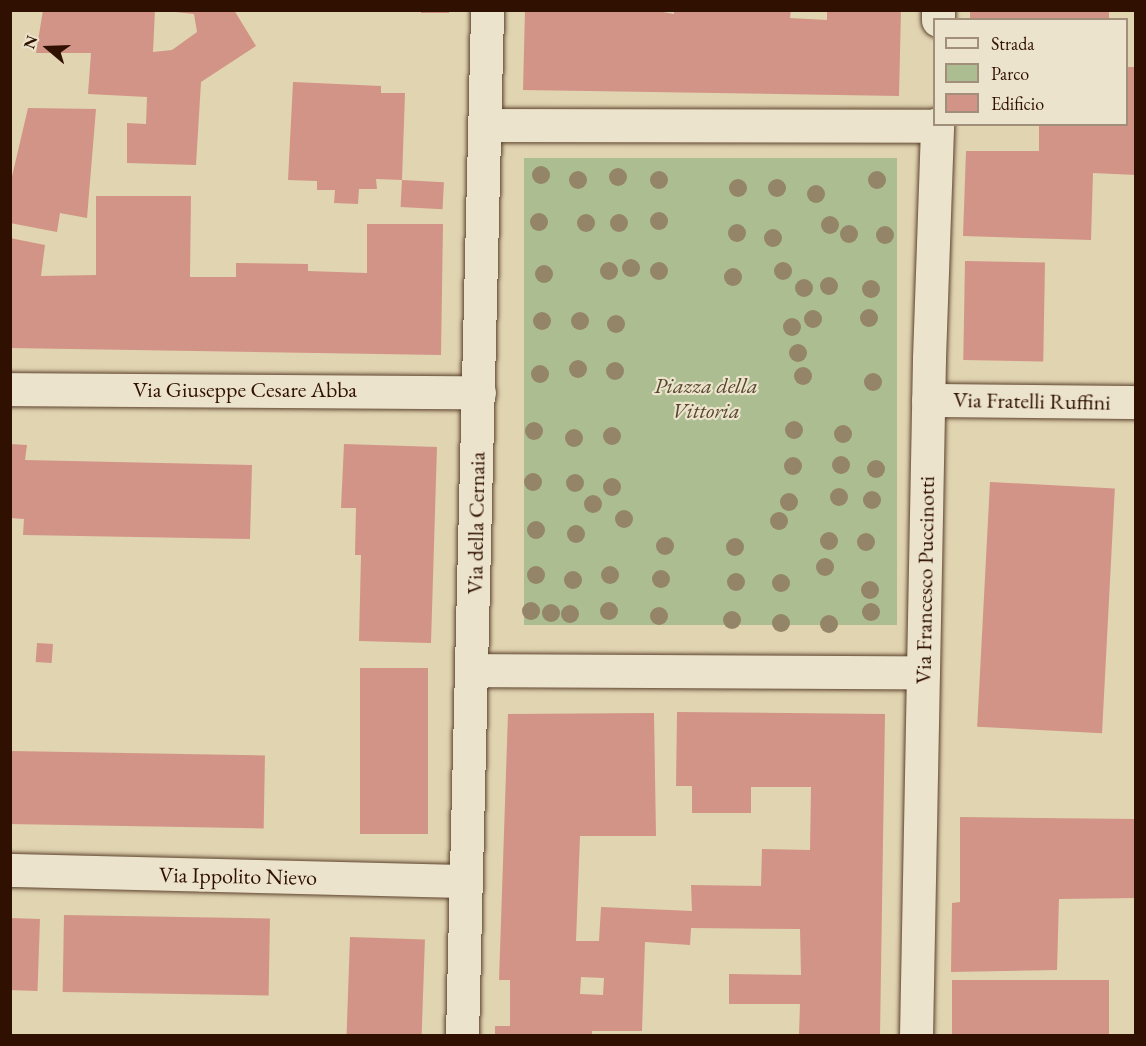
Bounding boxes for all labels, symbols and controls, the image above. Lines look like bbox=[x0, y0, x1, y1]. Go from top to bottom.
north arrow bbox=[18, 18, 78, 78]
legend bbox=[933, 18, 1128, 126]
text: N bbox=[18, 32, 43, 52]
text: Strada bbox=[991, 32, 1035, 55]
text: Parco bbox=[991, 62, 1029, 85]
text: Edificio bbox=[991, 92, 1044, 115]
park label: Piazza della Vittoria bbox=[654, 372, 758, 424]
street label: Via Giuseppe Cesare Abba bbox=[133, 377, 357, 403]
street label: Via Fratelli Ruffini bbox=[953, 386, 1111, 416]
street label: Via della Cernaia bbox=[462, 452, 490, 594]
street label: Via Francesco Puccinotti bbox=[910, 476, 940, 684]
street label: Via Ippolito Nievo bbox=[159, 861, 317, 891]

